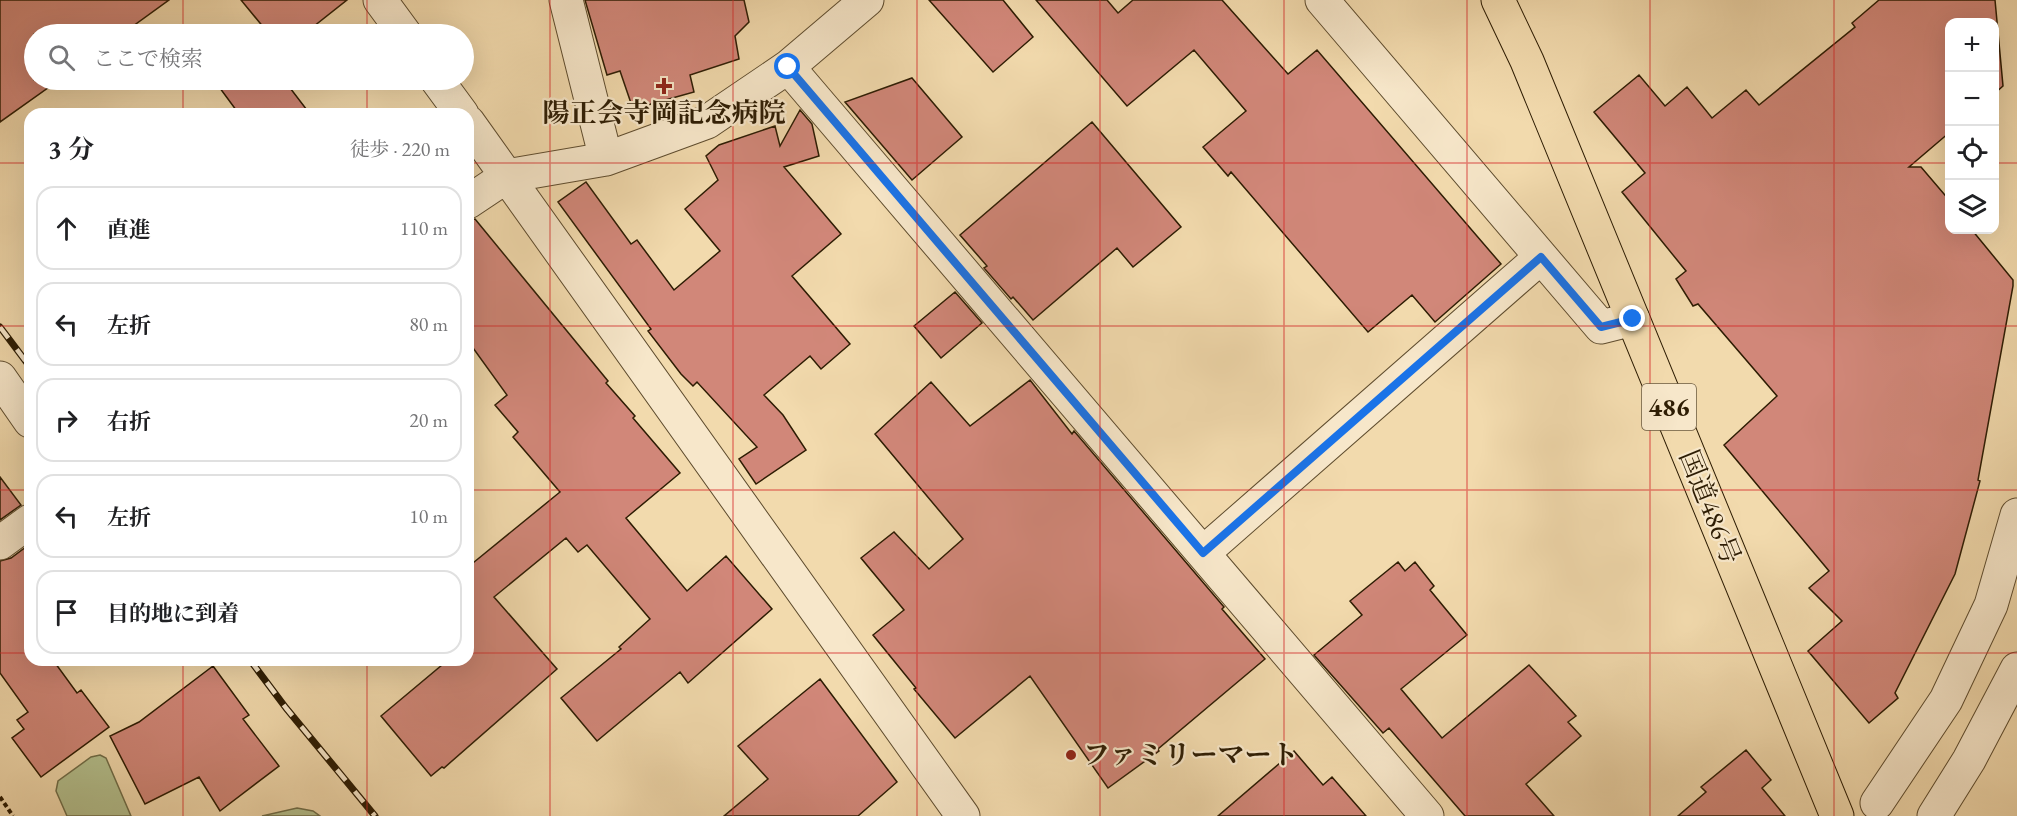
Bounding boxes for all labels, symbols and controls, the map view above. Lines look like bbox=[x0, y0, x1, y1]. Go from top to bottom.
map controls bbox=[1945, 18, 1999, 234]
button: + bbox=[1945, 18, 1999, 72]
search box bbox=[24, 24, 474, 90]
icon: search bbox=[45, 41, 78, 74]
text: ここで検索 bbox=[93, 44, 203, 73]
route start bbox=[774, 53, 800, 79]
button: − bbox=[1945, 72, 1999, 126]
marker: 陽正会寺岡記念病院 bbox=[655, 77, 673, 95]
place label: 陽正会寺岡記念病院 bbox=[543, 95, 786, 130]
button: locate bbox=[1945, 126, 1999, 180]
text: 3 分 bbox=[48, 132, 94, 166]
text: 徒歩 · 220 m bbox=[350, 136, 450, 162]
button: layers bbox=[1945, 180, 1999, 234]
icon: ahead bbox=[50, 212, 83, 245]
text: 直進 bbox=[107, 215, 151, 244]
text: 110 m bbox=[400, 215, 448, 241]
route end bbox=[1619, 305, 1645, 331]
icon: left bbox=[50, 308, 83, 341]
text: 左折 bbox=[107, 311, 151, 340]
text: 80 m bbox=[409, 311, 448, 337]
road number: 486 bbox=[1642, 384, 1696, 430]
icon: right bbox=[50, 404, 83, 437]
text: 右折 bbox=[107, 407, 151, 436]
text: 20 m bbox=[409, 407, 448, 433]
street label: 国道486号 bbox=[1672, 445, 1749, 569]
icon: left bbox=[50, 500, 83, 533]
text: 左折 bbox=[107, 503, 151, 532]
text: 10 m bbox=[409, 503, 448, 529]
icon: arrive bbox=[50, 596, 83, 629]
text: 目的地に到着 bbox=[107, 599, 239, 628]
place label: ファミリーマート bbox=[1083, 737, 1298, 772]
marker: ファミリーマート bbox=[1064, 748, 1078, 762]

